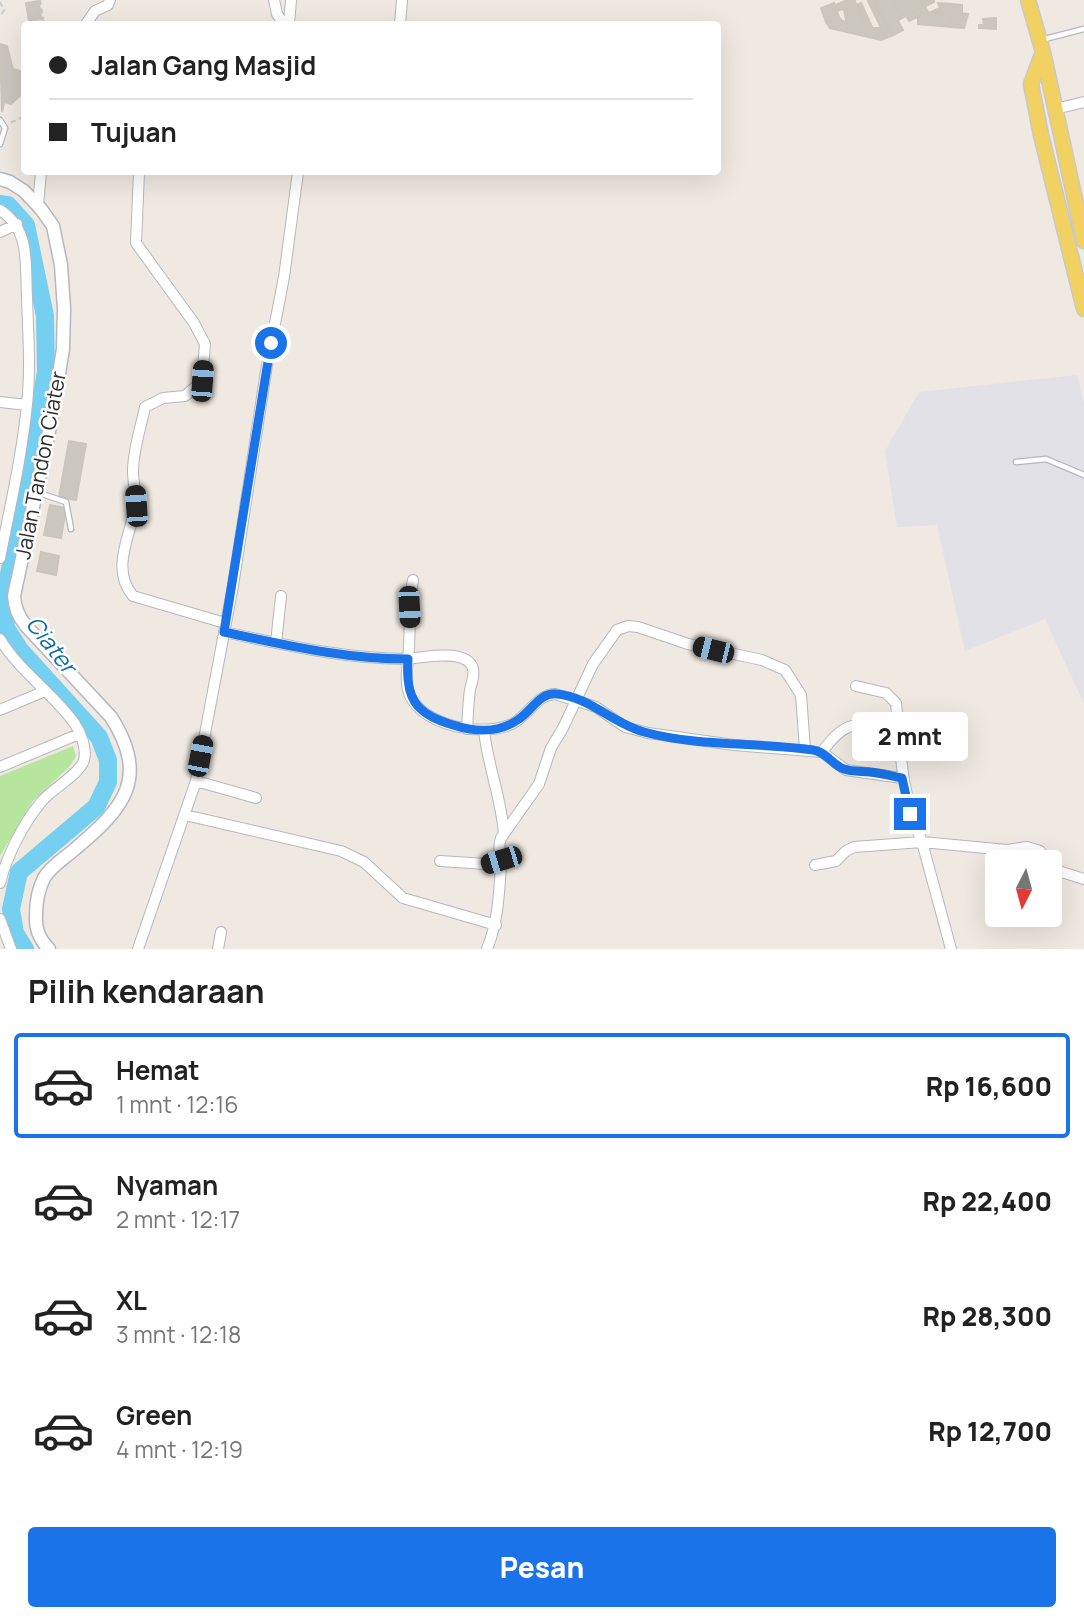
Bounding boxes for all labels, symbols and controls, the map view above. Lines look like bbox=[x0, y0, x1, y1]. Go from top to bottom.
text: Jalan Gang Masjid bbox=[91, 47, 316, 83]
text: Tujuan bbox=[91, 114, 177, 150]
route start bbox=[255, 327, 287, 359]
car bbox=[191, 359, 214, 403]
street label: Jalan Tandon Ciater bbox=[8, 368, 72, 561]
car bbox=[125, 484, 148, 528]
car bbox=[398, 585, 421, 629]
water label: Ciater bbox=[19, 609, 86, 682]
car bbox=[691, 635, 736, 665]
callout: 2 mnt bbox=[852, 712, 968, 762]
text: 2 mnt bbox=[878, 720, 942, 752]
car bbox=[186, 733, 215, 779]
route end bbox=[894, 798, 926, 830]
car bbox=[478, 844, 525, 876]
north arrow bbox=[985, 850, 1062, 928]
map controls bbox=[985, 850, 1062, 927]
text: Pilih kendaraan bbox=[28, 969, 265, 1013]
text: Hemat bbox=[116, 1052, 200, 1088]
icon: car bbox=[32, 1054, 95, 1117]
text: Rp 16,600 bbox=[926, 1068, 1052, 1104]
text: 1 mnt · 12:16 bbox=[116, 1088, 239, 1120]
text: Nyaman bbox=[116, 1167, 218, 1203]
icon: car bbox=[32, 1169, 95, 1232]
text: Rp 22,400 bbox=[922, 1183, 1052, 1219]
text: 2 mnt · 12:17 bbox=[116, 1203, 240, 1235]
text: XL bbox=[116, 1282, 147, 1318]
icon: car bbox=[32, 1284, 95, 1347]
text: Rp 28,300 bbox=[923, 1298, 1052, 1334]
text: 3 mnt · 12:18 bbox=[116, 1318, 241, 1350]
text: Green bbox=[116, 1397, 192, 1433]
icon: car bbox=[32, 1399, 95, 1462]
text: Rp 12,700 bbox=[928, 1413, 1052, 1449]
text: 4 mnt · 12:19 bbox=[116, 1433, 243, 1465]
button: Pesan bbox=[28, 1527, 1056, 1607]

